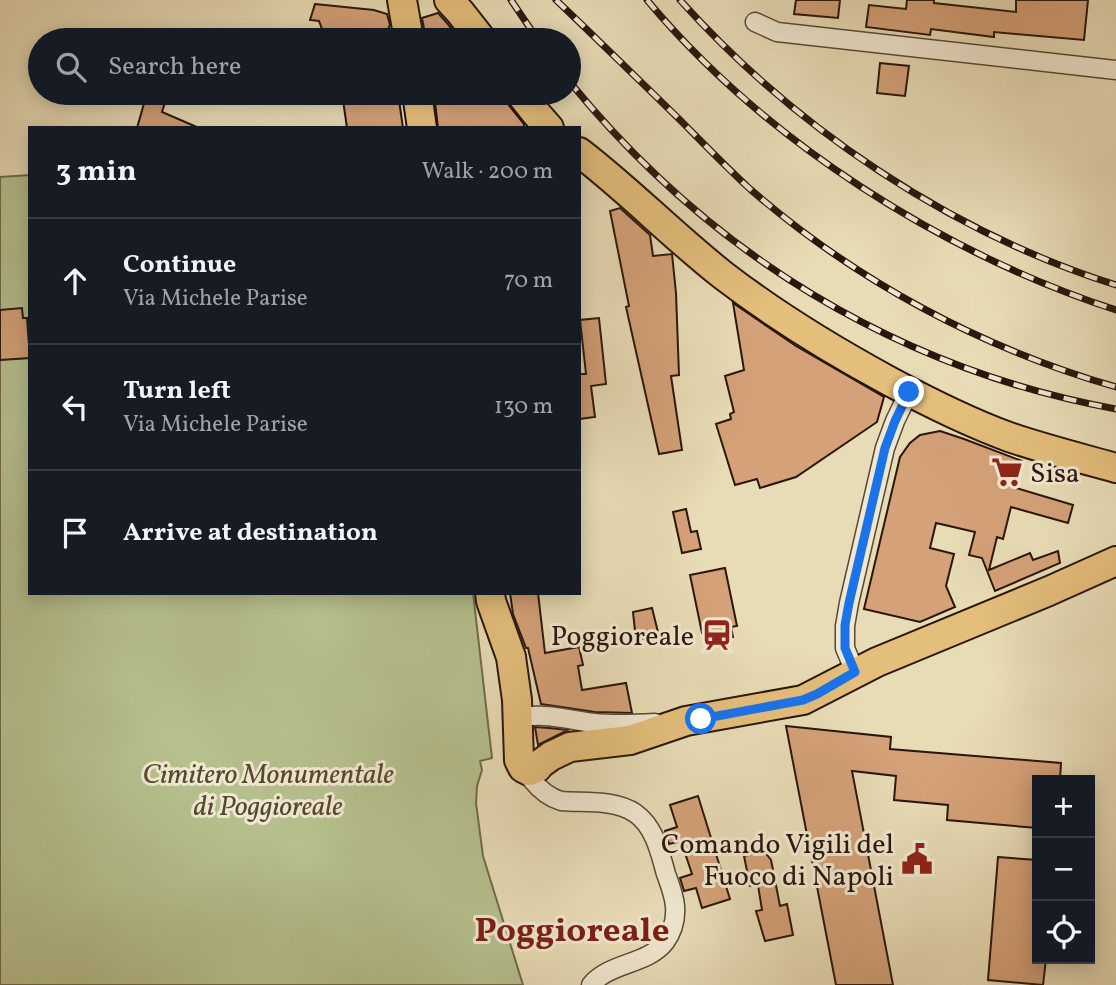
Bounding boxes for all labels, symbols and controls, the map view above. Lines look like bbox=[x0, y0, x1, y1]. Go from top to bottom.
search box bbox=[28, 28, 581, 105]
icon: search bbox=[52, 48, 90, 86]
text: Search here bbox=[108, 49, 241, 85]
text: 3 min bbox=[56, 151, 137, 193]
text: Walk · 200 m bbox=[422, 156, 553, 188]
text: Continue bbox=[123, 247, 236, 283]
icon: ahead bbox=[56, 262, 94, 300]
text: 70 m bbox=[504, 265, 553, 297]
text: Via Michele Parise bbox=[123, 283, 308, 315]
text: Turn left bbox=[123, 373, 231, 409]
route end bbox=[893, 376, 924, 407]
icon: left bbox=[56, 388, 94, 426]
text: 130 m bbox=[494, 391, 553, 423]
text: Via Michele Parise bbox=[123, 409, 308, 441]
supermarket icon: Sisa bbox=[990, 455, 1024, 489]
place label: Sisa bbox=[1030, 455, 1080, 494]
icon: arrive bbox=[56, 514, 94, 552]
text: Arrive at destination bbox=[123, 515, 378, 551]
place label: Poggioreale bbox=[551, 618, 694, 657]
station icon: Poggioreale bbox=[700, 618, 734, 652]
route start bbox=[685, 703, 716, 734]
park label: Cimitero Monumentale di Poggioreale bbox=[142, 756, 394, 827]
map controls bbox=[1032, 775, 1095, 964]
button: + bbox=[1032, 775, 1095, 838]
place label: Comando Vigili del Fuoco di Napoli bbox=[661, 826, 894, 897]
button: − bbox=[1032, 838, 1095, 901]
public building icon: Comando Vigili del Fuoco di Napoli bbox=[900, 842, 934, 876]
button: locate bbox=[1032, 901, 1095, 964]
district label: Poggioreale bbox=[474, 908, 670, 956]

